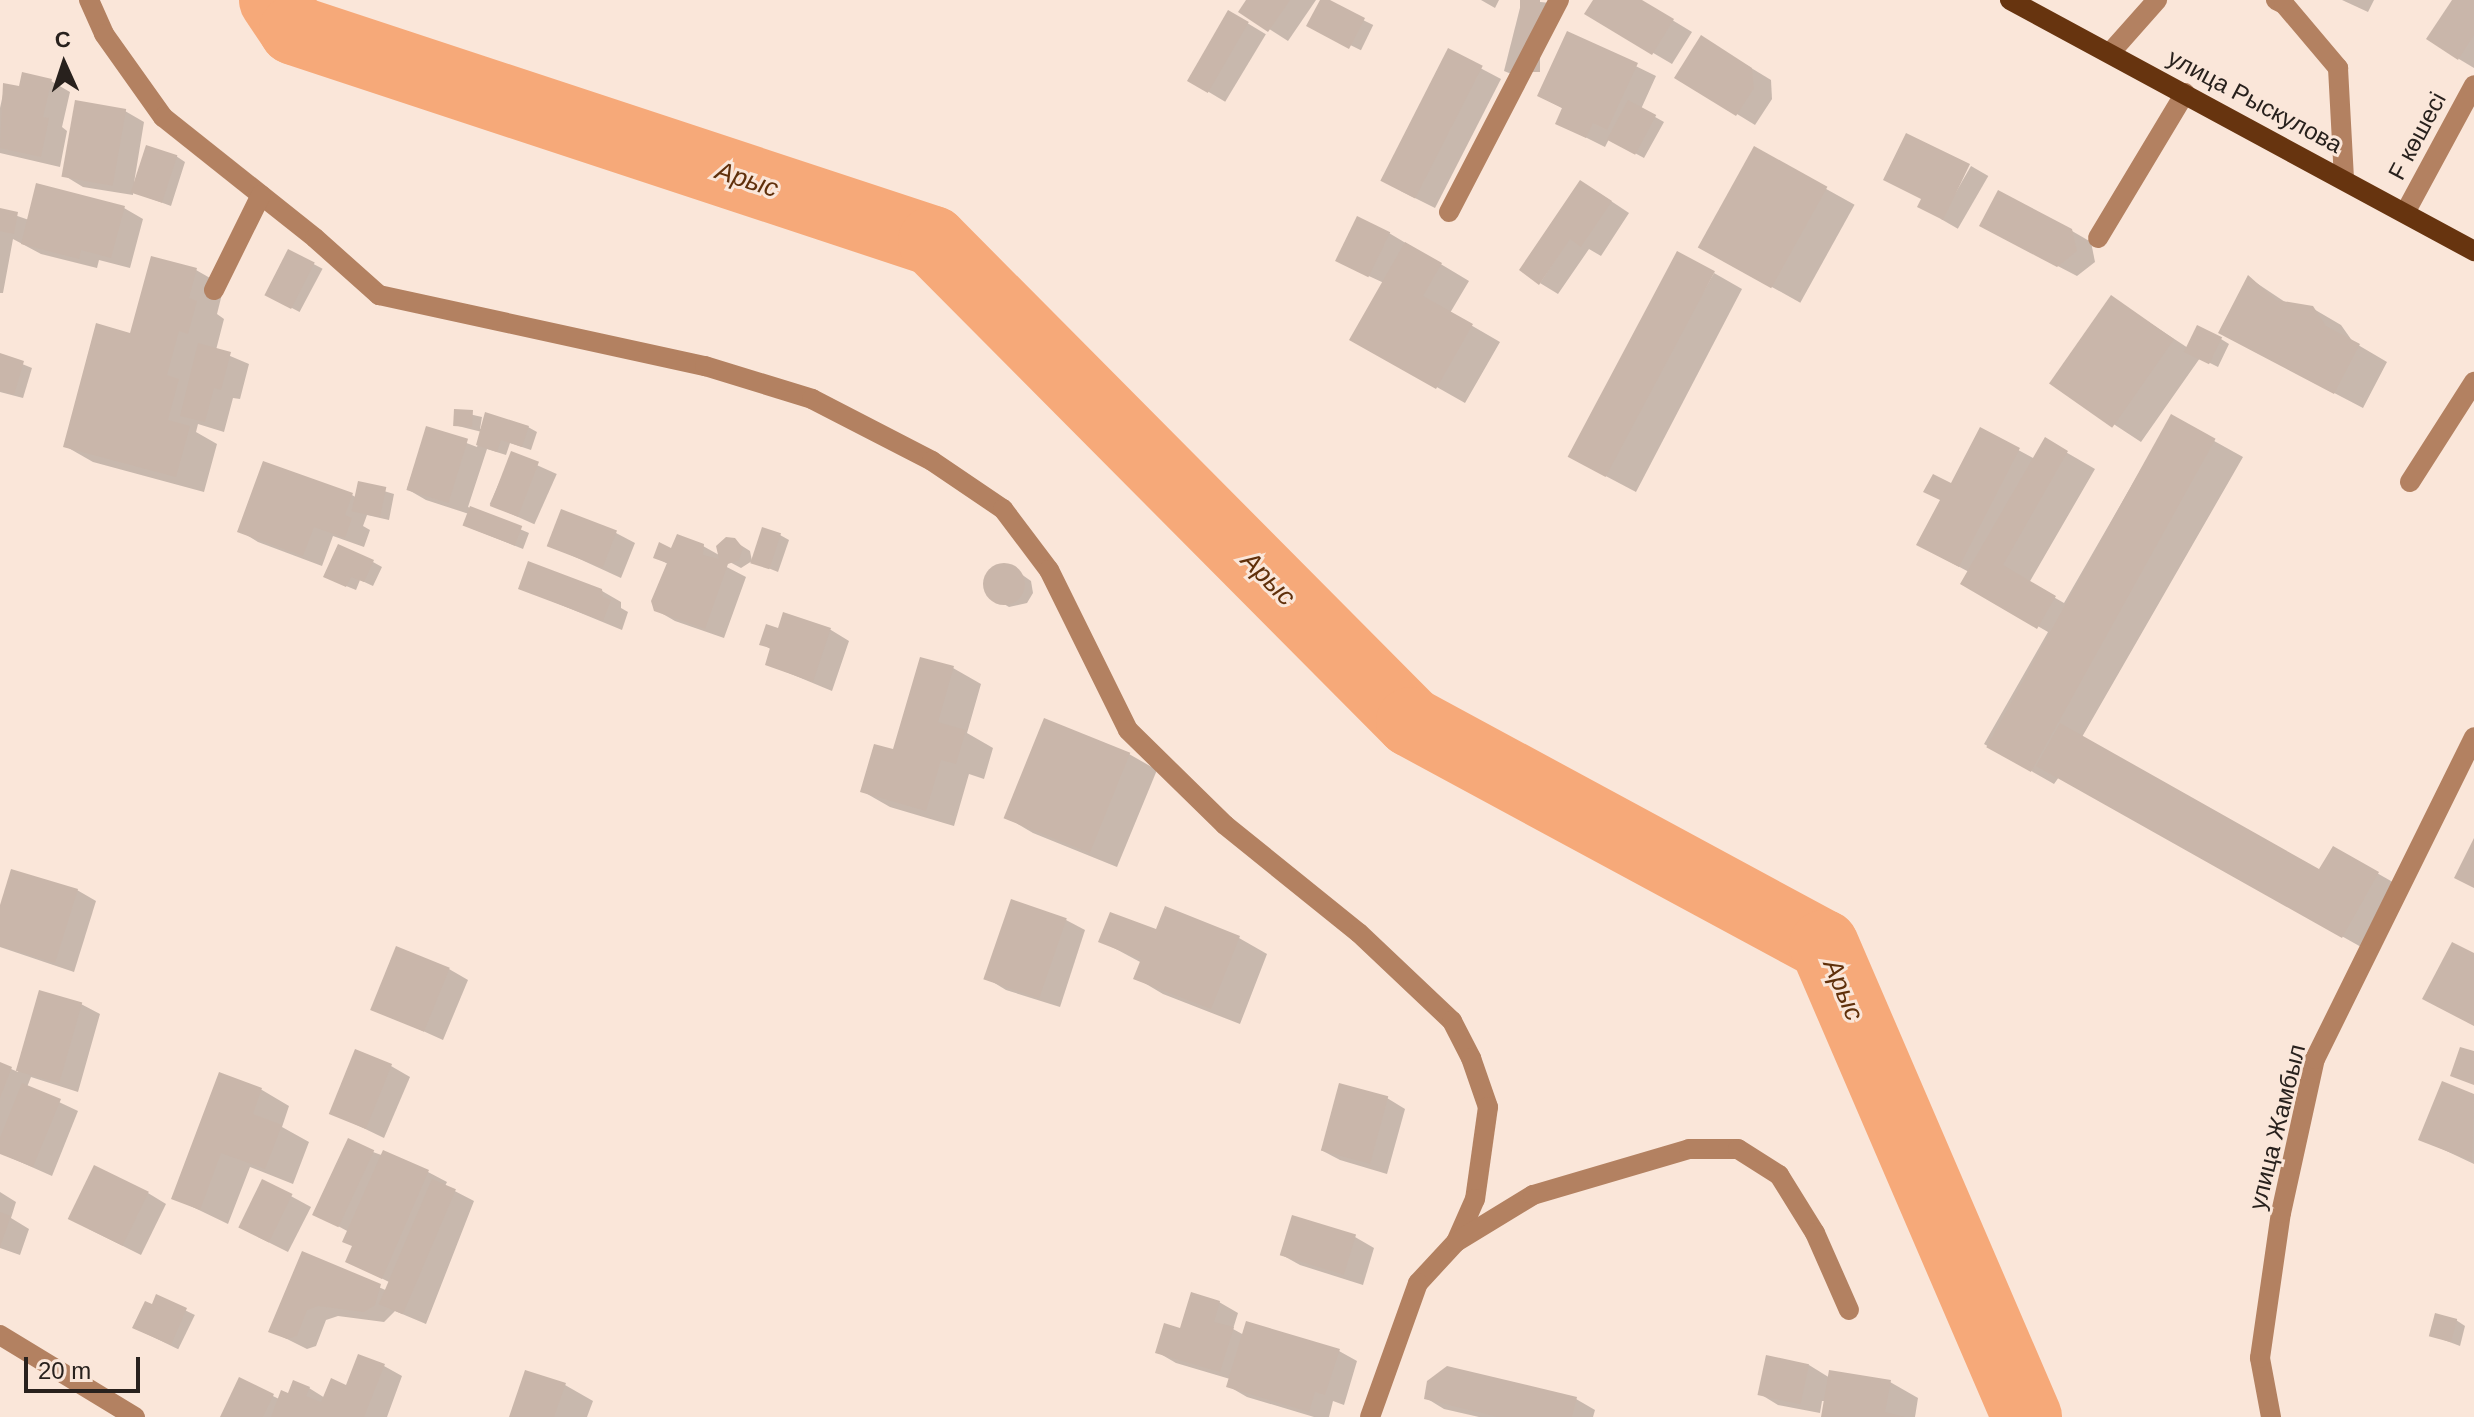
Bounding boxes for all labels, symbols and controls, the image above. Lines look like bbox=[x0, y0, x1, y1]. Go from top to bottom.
north arrow bbox=[24, 24, 104, 104]
text: С bbox=[54, 27, 71, 52]
street label: улица Рыскулова bbox=[2163, 43, 2347, 159]
street label: F көшесі bbox=[2382, 87, 2452, 185]
water label: Арыс bbox=[712, 155, 782, 205]
water label: Арыс bbox=[1234, 545, 1302, 613]
water label: Арыс bbox=[1816, 954, 1870, 1026]
street label: улица Жамбыл bbox=[2243, 1041, 2311, 1213]
scale bar bbox=[28, 1341, 144, 1391]
text: 20 m bbox=[38, 1357, 91, 1384]

